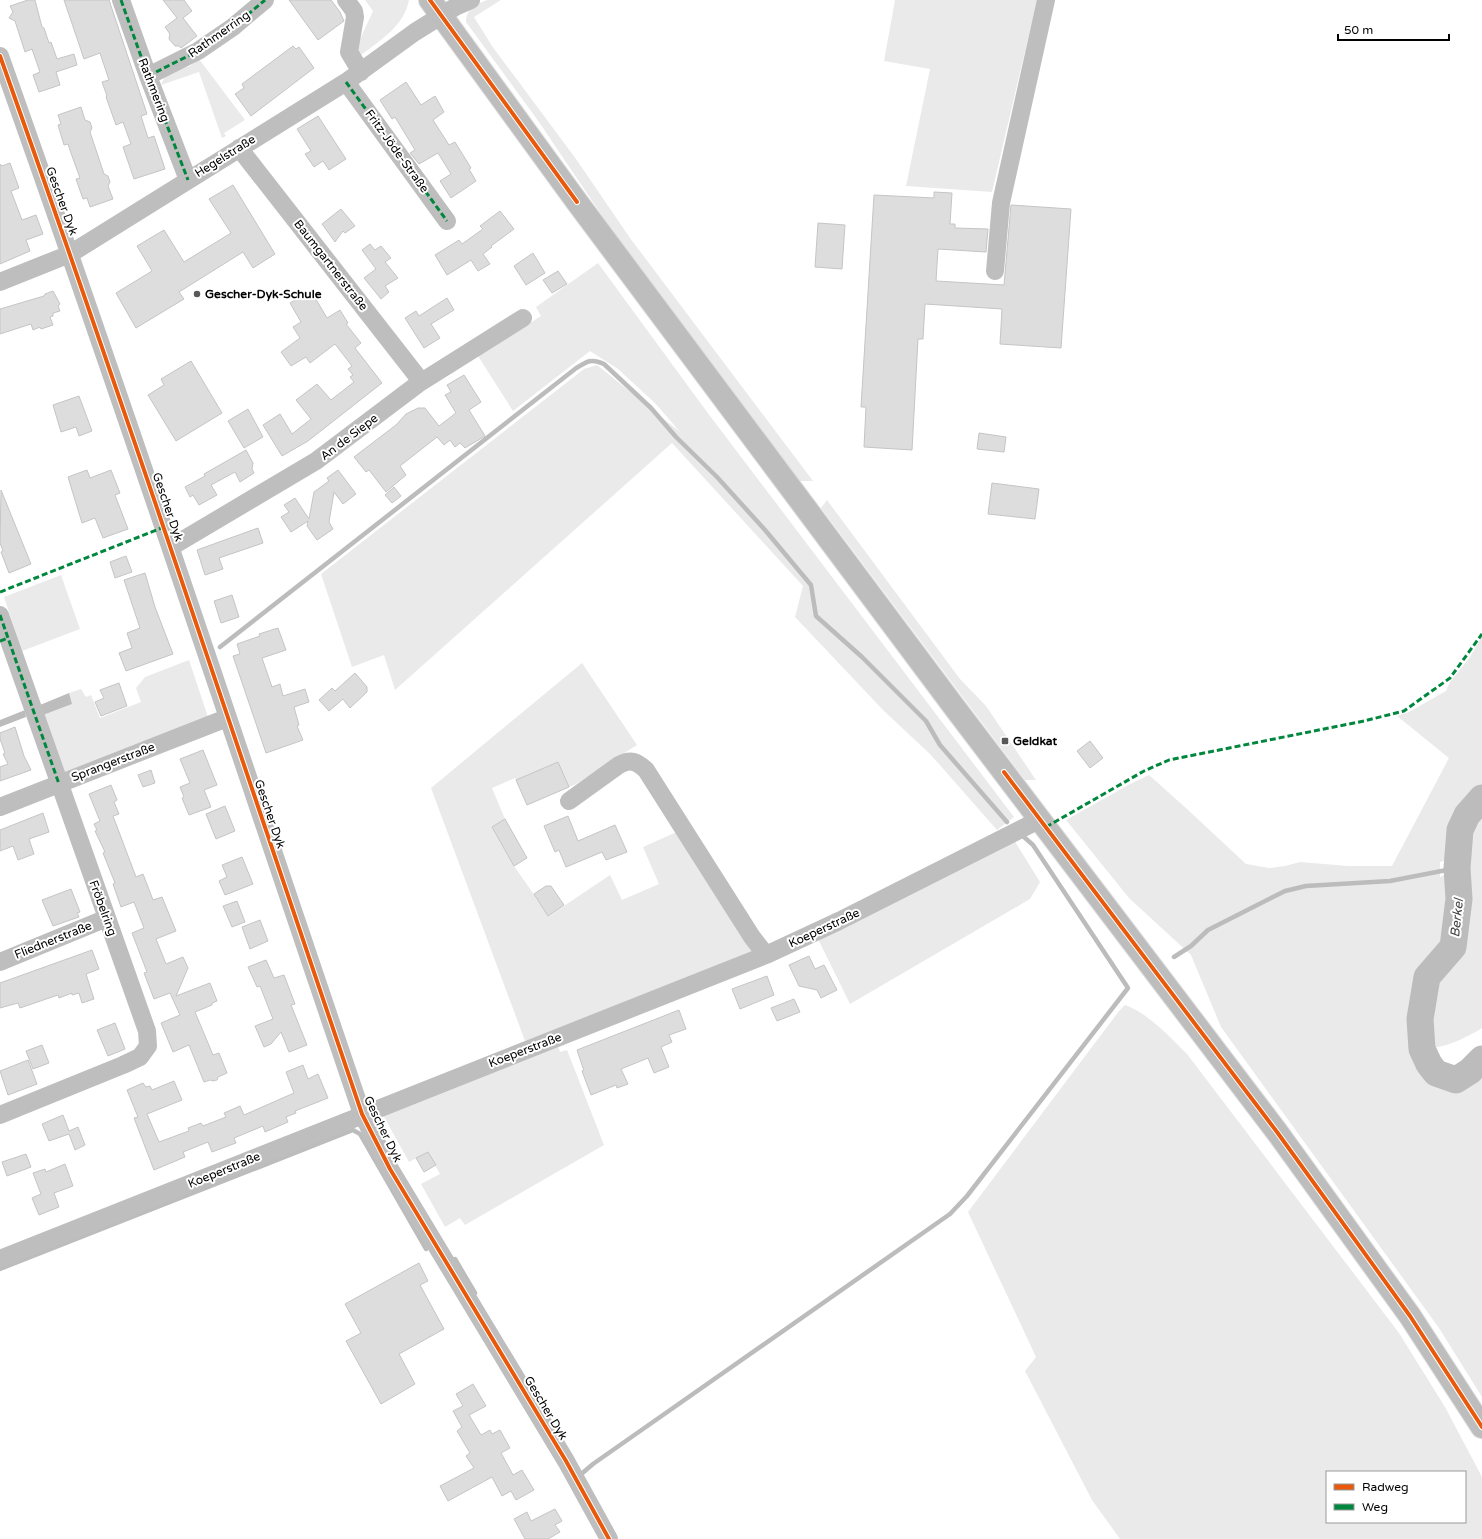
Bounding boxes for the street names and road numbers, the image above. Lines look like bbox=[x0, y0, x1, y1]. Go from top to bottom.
street label: Rathmerring bbox=[186, 8, 252, 60]
street label: Rathmering bbox=[135, 56, 173, 124]
street label: Fritz-Jöde-Straße bbox=[362, 107, 432, 195]
street label: Hegelstraße bbox=[192, 132, 258, 180]
street label: Gescher Dyk bbox=[43, 165, 81, 238]
street label: Baumgartnerstraße bbox=[291, 217, 371, 313]
street label: An de Siepe bbox=[318, 411, 381, 463]
street label: Gescher Dyk bbox=[150, 471, 186, 544]
street label: Sprangerstraße bbox=[69, 740, 157, 784]
street label: Gescher Dyk bbox=[252, 778, 288, 851]
street label: Fröbelring bbox=[86, 878, 120, 938]
street label: Koeperstraße bbox=[786, 905, 862, 951]
street label: Fliednerstraße bbox=[12, 918, 94, 962]
street label: Koeperstraße bbox=[487, 1030, 564, 1070]
street label: Gescher Dyk bbox=[361, 1094, 405, 1165]
street label: Koeperstraße bbox=[186, 1149, 262, 1191]
street label: Gescher Dyk bbox=[521, 1374, 571, 1443]

